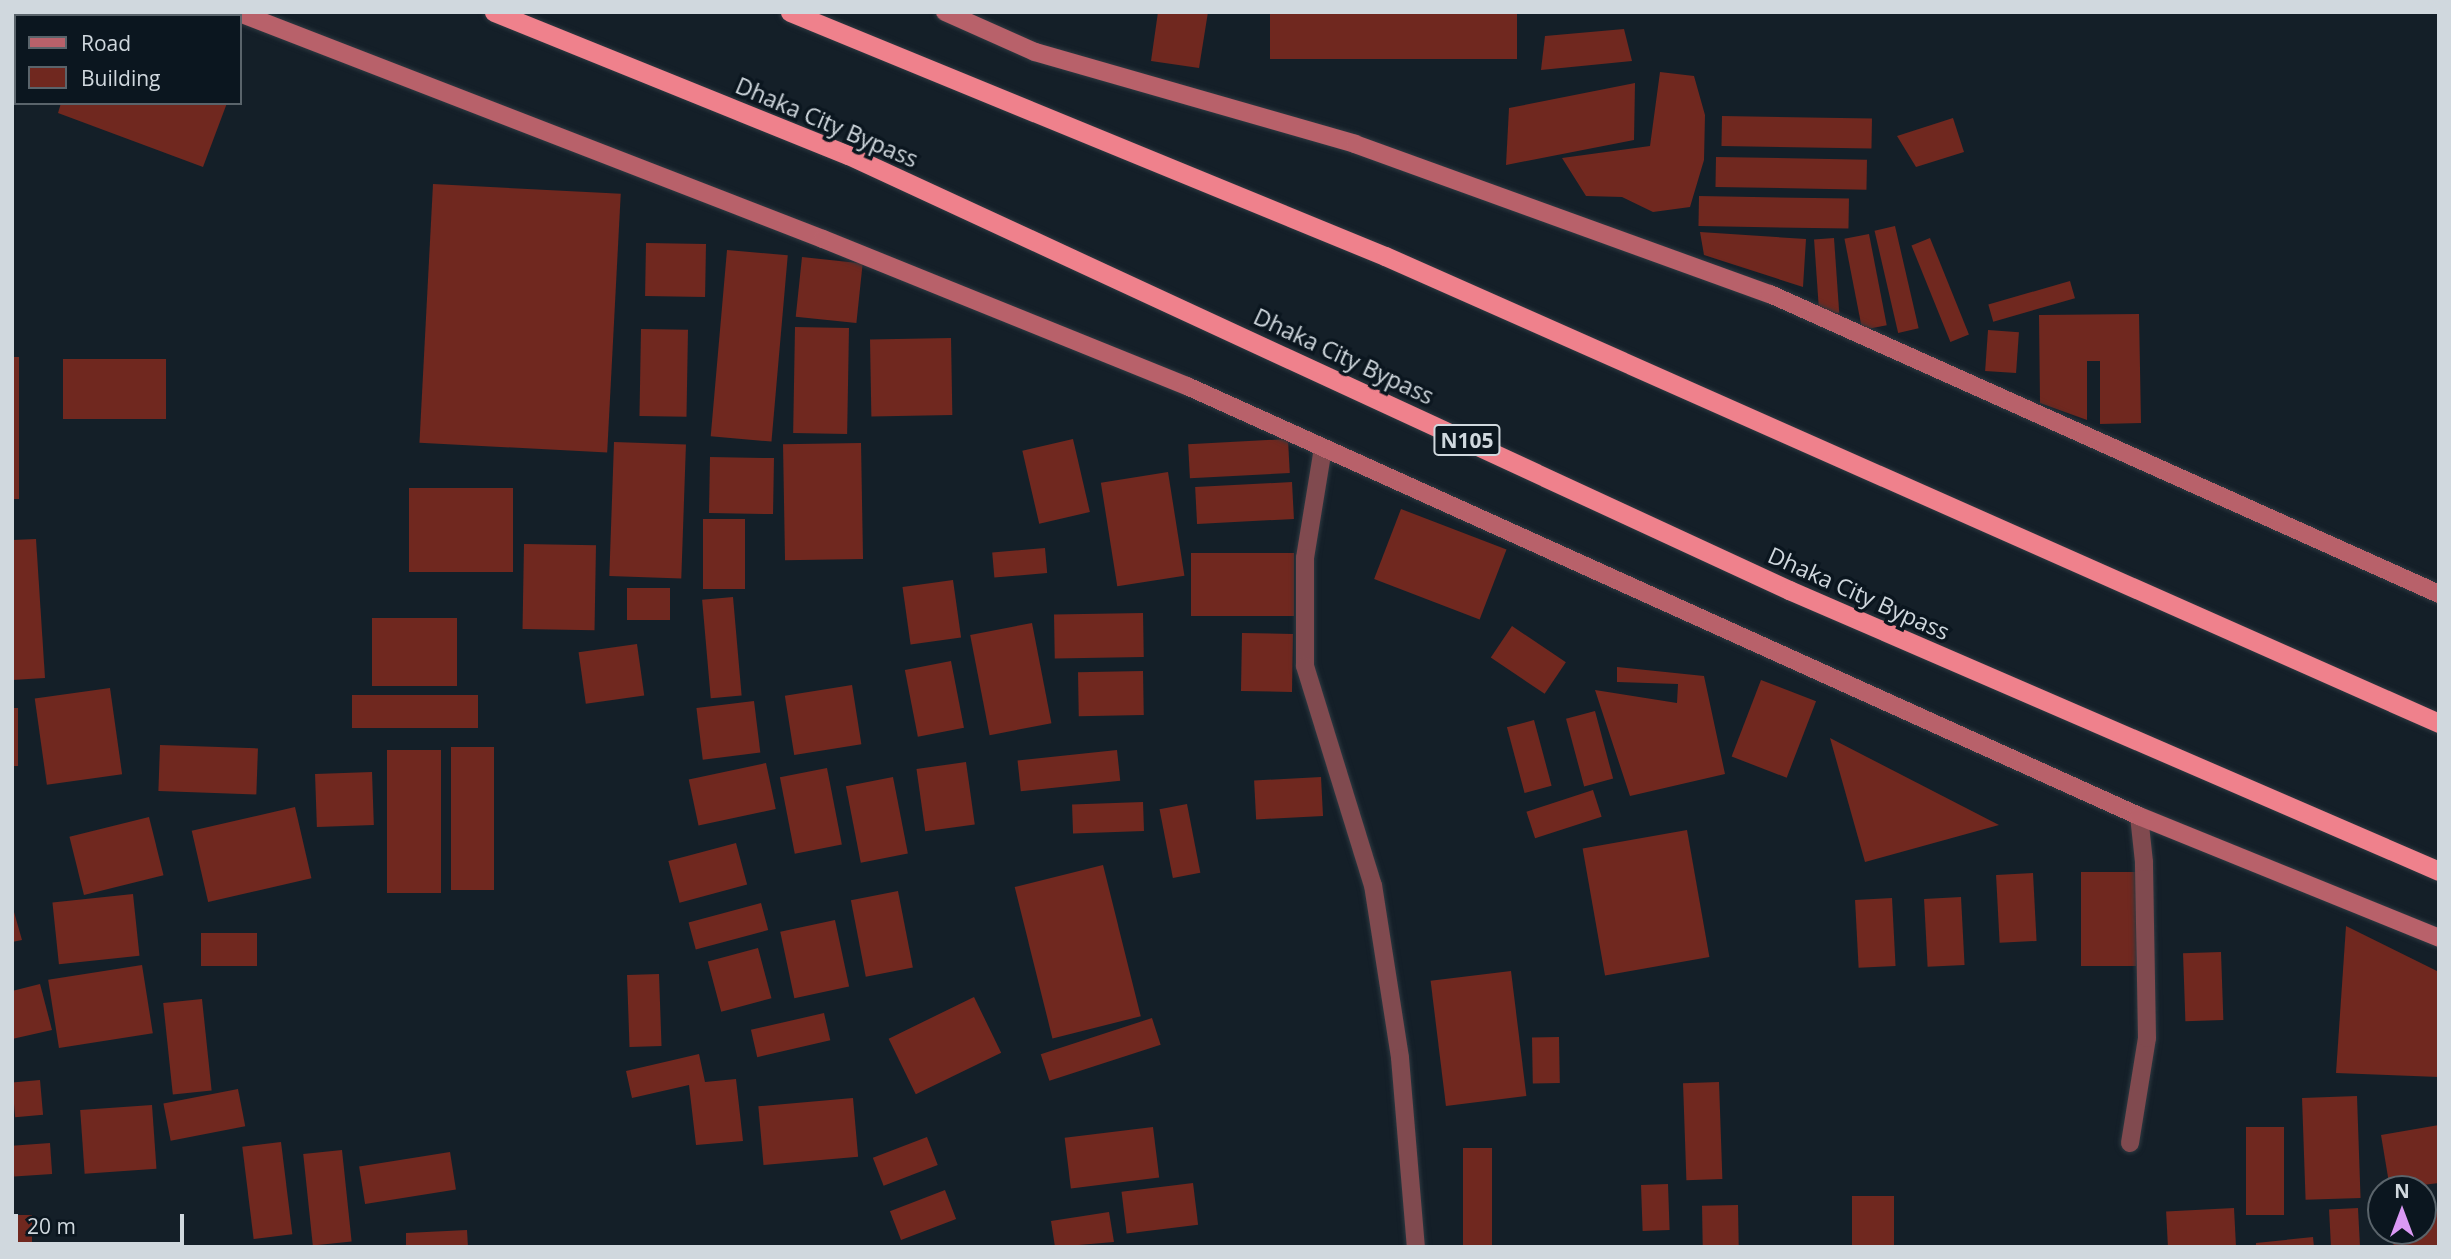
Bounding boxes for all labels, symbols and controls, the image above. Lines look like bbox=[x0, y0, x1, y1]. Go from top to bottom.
legend bbox=[14, 14, 242, 105]
text: Road bbox=[81, 29, 131, 57]
text: Building bbox=[81, 64, 160, 92]
street label: Dhaka City Bypass bbox=[732, 71, 922, 173]
street label: Dhaka City Bypass bbox=[1250, 302, 1438, 410]
road number: N105 bbox=[1432, 422, 1502, 458]
street label: Dhaka City Bypass bbox=[1764, 541, 1954, 645]
north arrow bbox=[2367, 1175, 2437, 1245]
text: N bbox=[2394, 1178, 2410, 1204]
scale bar bbox=[18, 1200, 187, 1244]
text: 20 m bbox=[27, 1212, 76, 1240]

